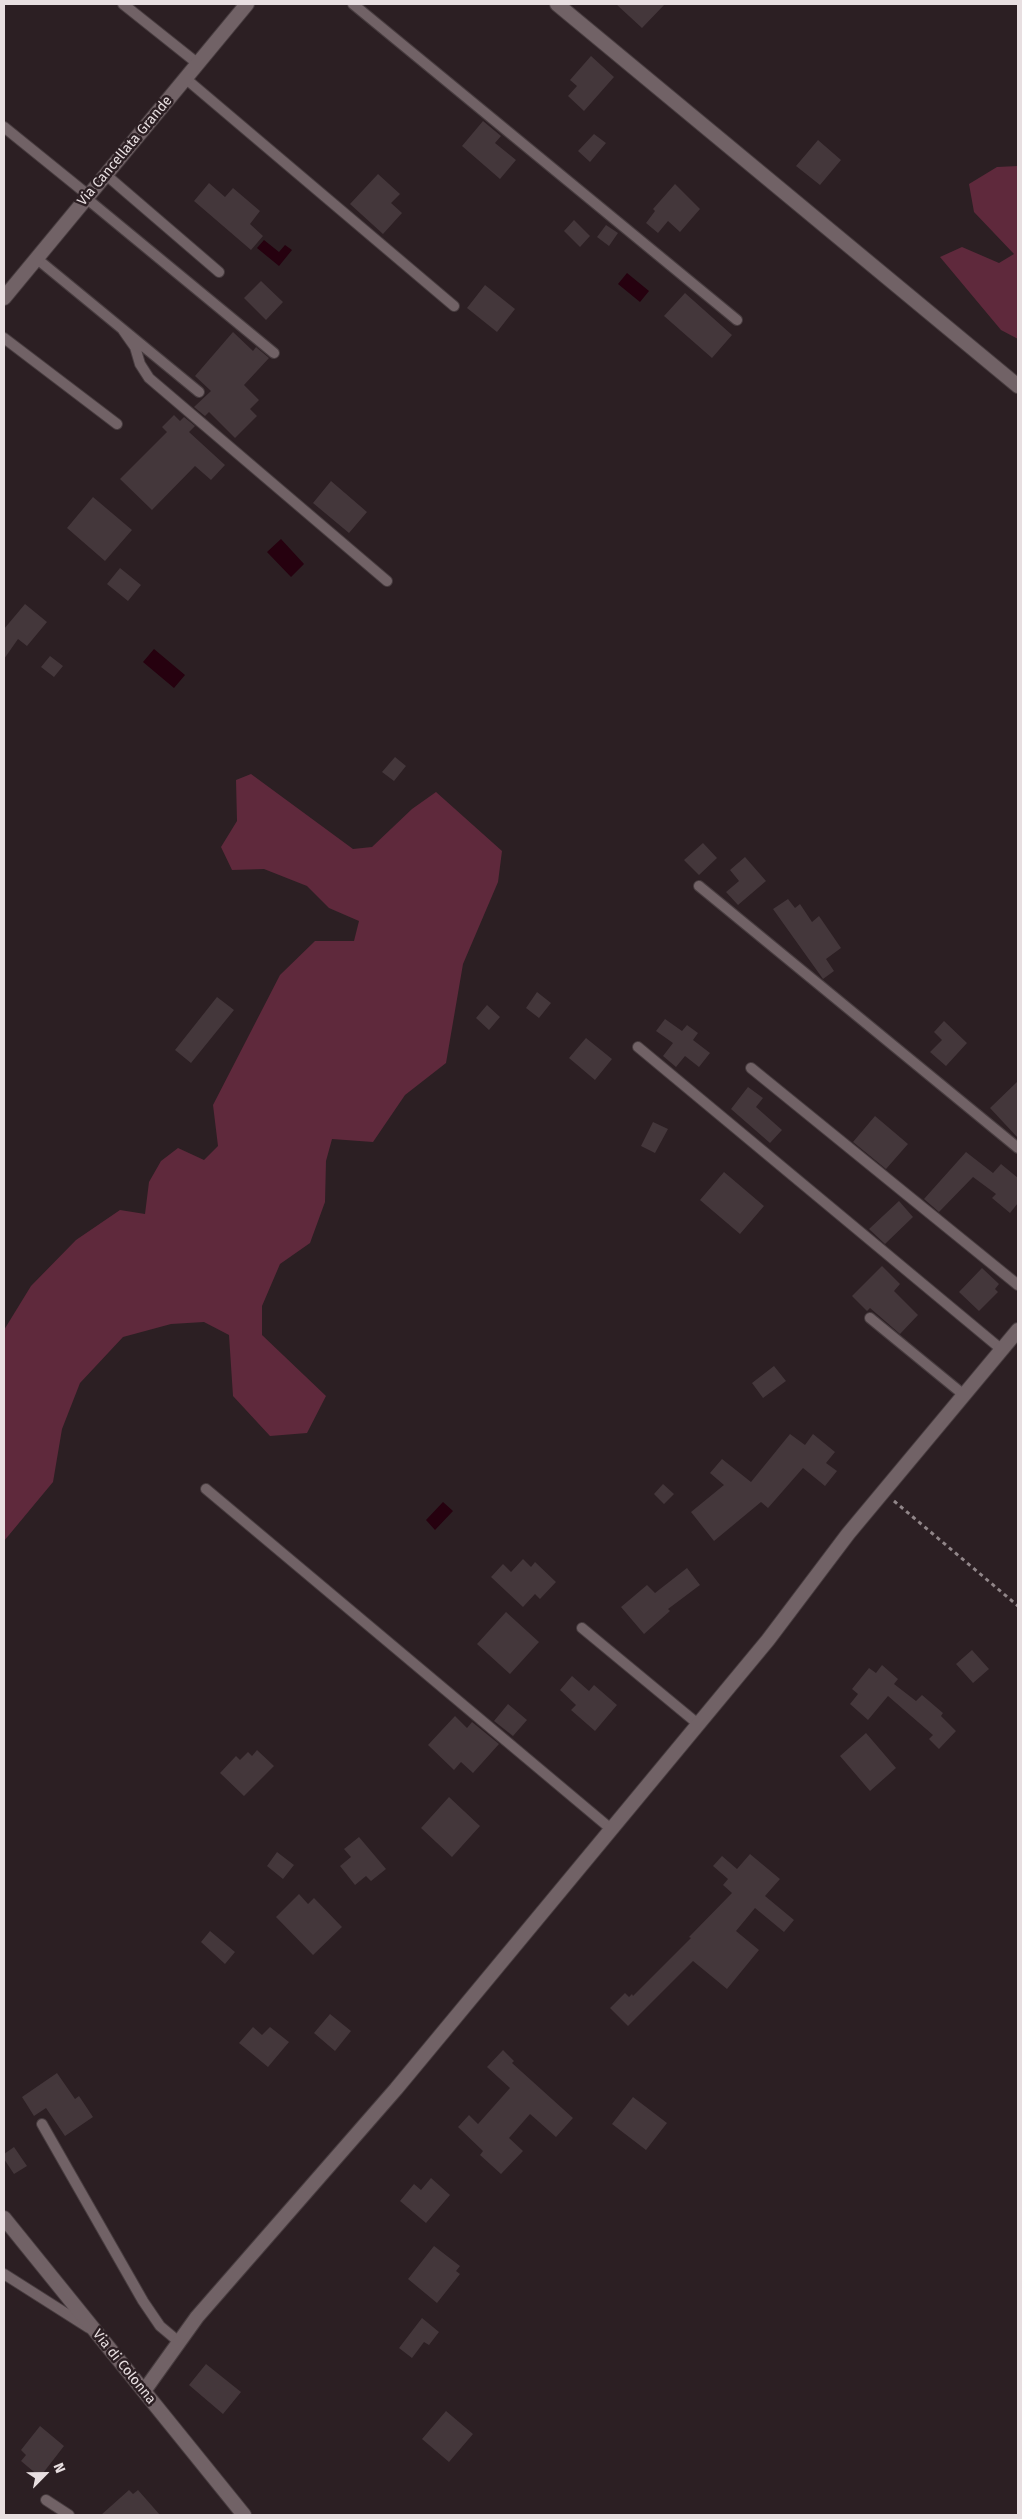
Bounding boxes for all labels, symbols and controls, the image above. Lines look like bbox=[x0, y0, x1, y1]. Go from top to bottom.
street label: Via Cancellata Grande bbox=[74, 93, 176, 209]
street label: Via di Colonna bbox=[89, 2326, 159, 2408]
north arrow bbox=[20, 2449, 70, 2499]
text: N bbox=[50, 2460, 69, 2476]

